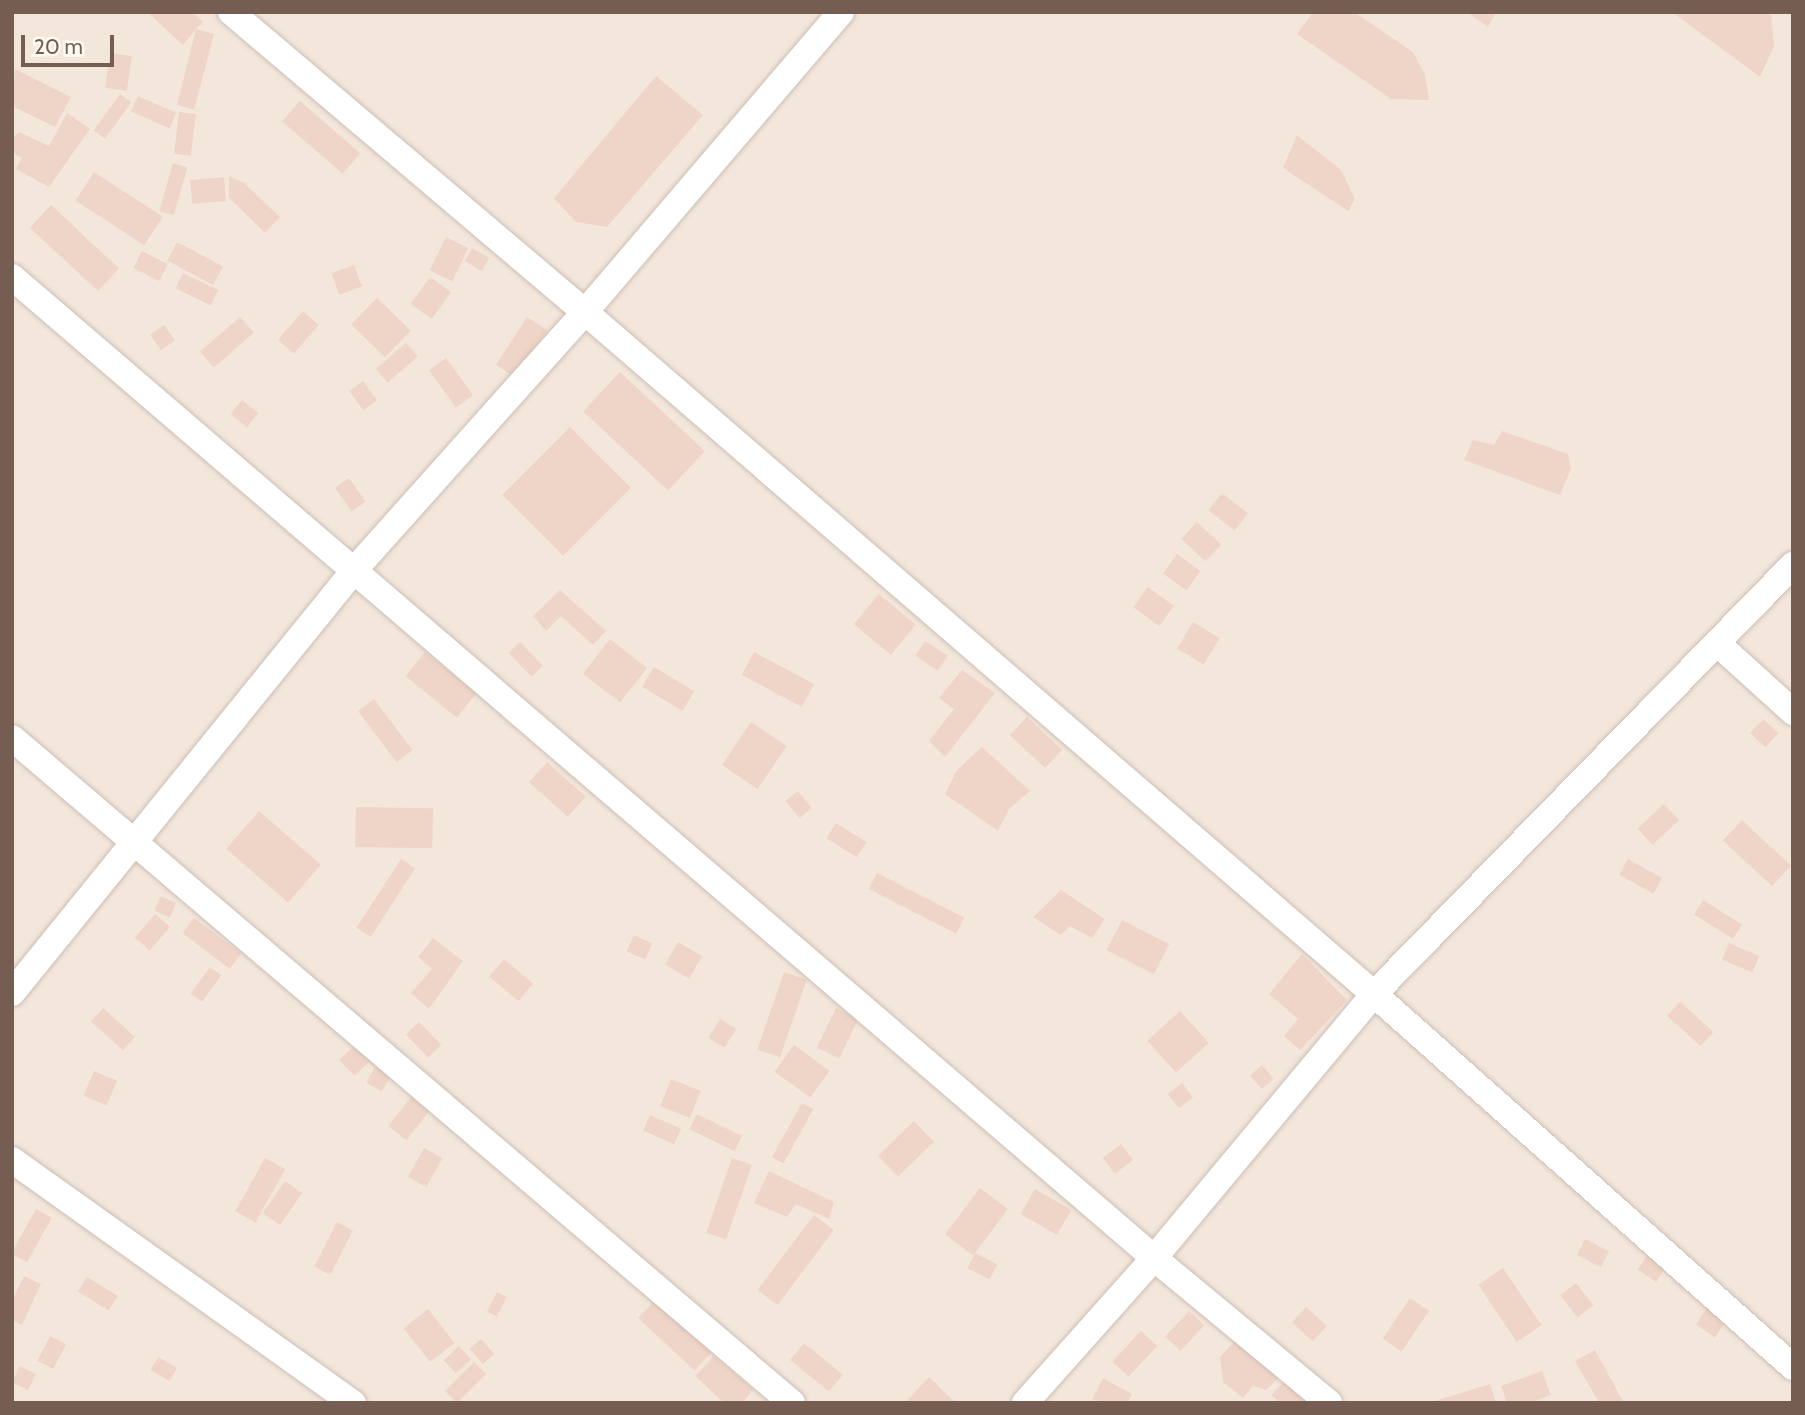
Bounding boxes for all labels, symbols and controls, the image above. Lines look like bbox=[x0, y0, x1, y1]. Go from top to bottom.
scale bar bbox=[24, 21, 117, 65]
text: 20 m bbox=[34, 34, 83, 59]

